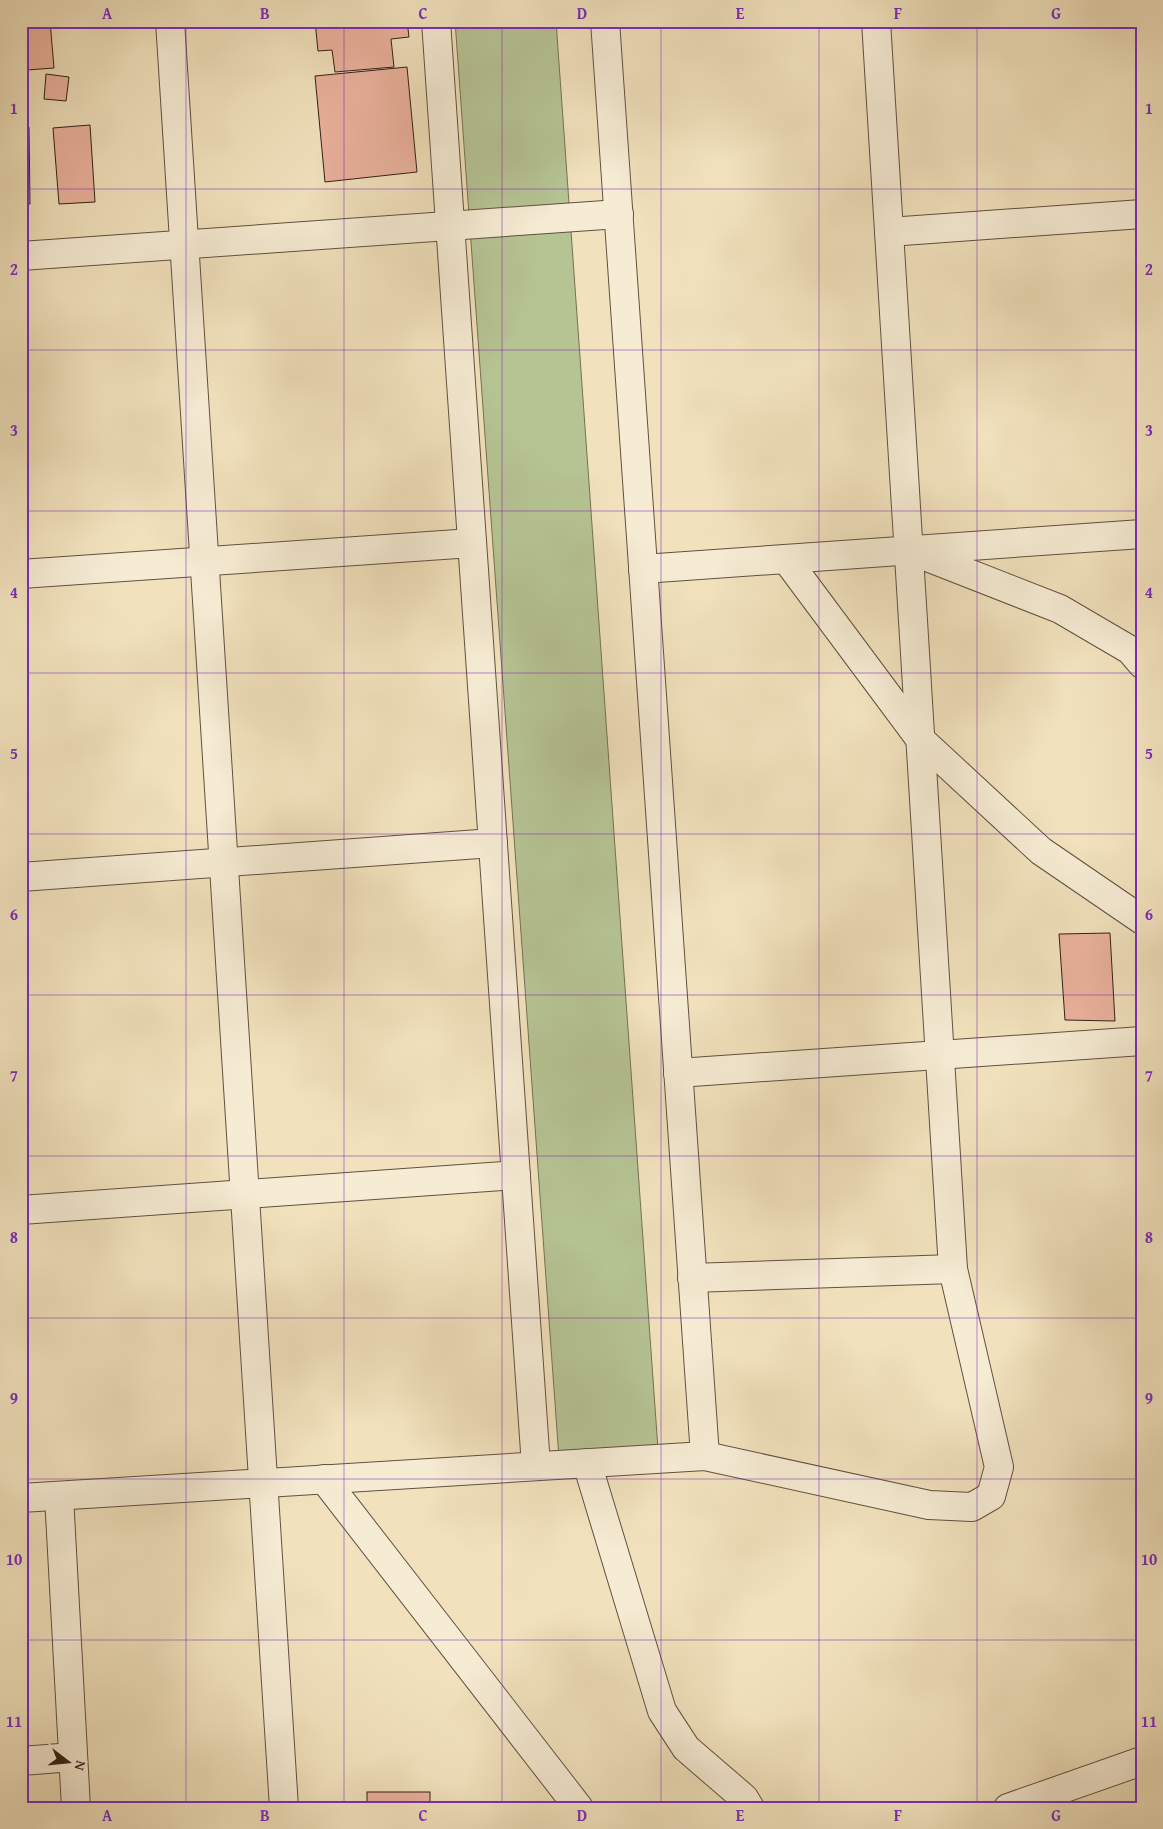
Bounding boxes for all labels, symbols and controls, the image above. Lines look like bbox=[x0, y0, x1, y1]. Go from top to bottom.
text: A bbox=[102, 1, 113, 25]
text: B bbox=[260, 1, 270, 25]
text: C bbox=[418, 1, 428, 25]
text: D bbox=[577, 1, 587, 25]
text: E bbox=[736, 1, 745, 25]
text: F bbox=[894, 1, 902, 25]
text: G bbox=[1051, 1, 1061, 25]
text: 1 bbox=[10, 96, 18, 120]
text: 1 bbox=[1145, 96, 1153, 120]
text: 2 bbox=[10, 257, 18, 281]
text: 2 bbox=[1145, 257, 1153, 281]
text: 3 bbox=[10, 418, 18, 442]
text: 3 bbox=[1145, 418, 1153, 442]
text: 4 bbox=[10, 580, 18, 604]
text: 4 bbox=[1145, 580, 1153, 604]
text: 5 bbox=[10, 741, 18, 765]
text: 5 bbox=[1145, 741, 1153, 765]
text: 6 bbox=[10, 902, 18, 926]
text: 6 bbox=[1145, 902, 1153, 926]
text: 7 bbox=[10, 1063, 18, 1087]
text: 7 bbox=[1145, 1063, 1153, 1087]
text: 8 bbox=[10, 1225, 18, 1249]
text: 8 bbox=[1145, 1225, 1153, 1249]
text: 9 bbox=[10, 1386, 18, 1410]
text: 9 bbox=[1145, 1386, 1153, 1410]
text: 10 bbox=[6, 1547, 22, 1571]
text: 10 bbox=[1141, 1547, 1157, 1571]
text: 11 bbox=[6, 1709, 22, 1733]
text: 11 bbox=[1141, 1709, 1157, 1733]
north arrow bbox=[42, 1736, 92, 1786]
text: N bbox=[69, 1758, 91, 1773]
text: A bbox=[102, 1803, 113, 1827]
text: B bbox=[260, 1803, 270, 1827]
text: C bbox=[418, 1803, 428, 1827]
text: D bbox=[577, 1803, 587, 1827]
text: E bbox=[736, 1803, 745, 1827]
text: F bbox=[894, 1803, 902, 1827]
text: G bbox=[1051, 1803, 1061, 1827]

